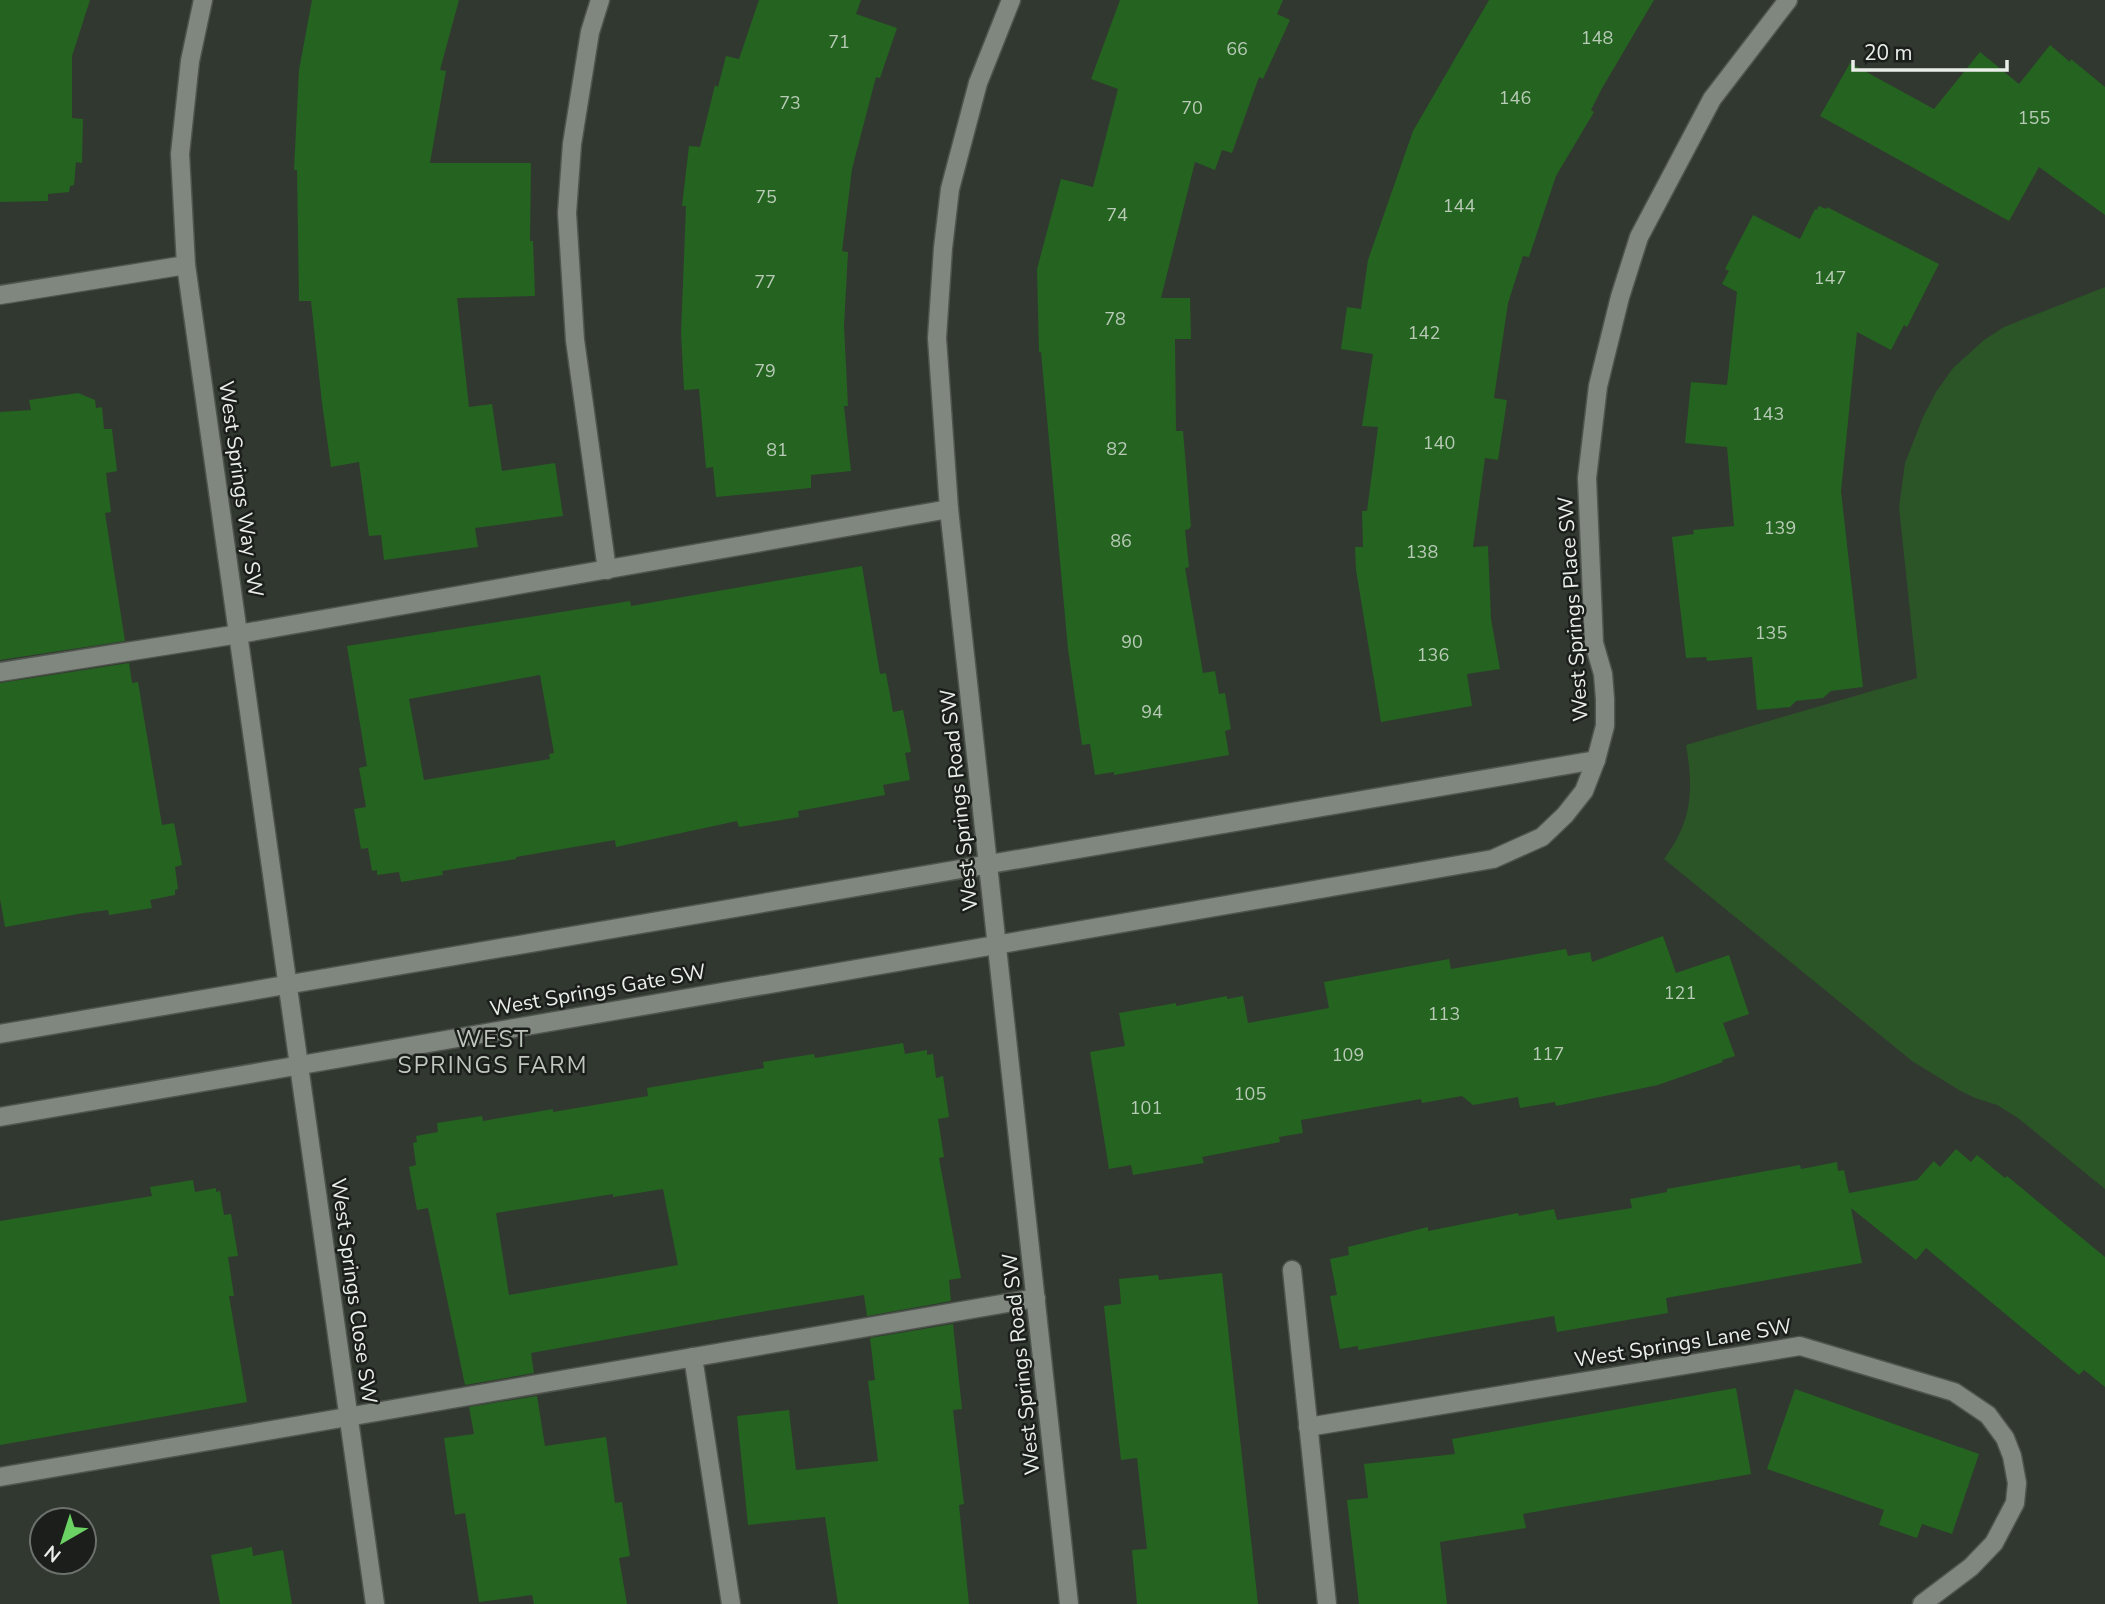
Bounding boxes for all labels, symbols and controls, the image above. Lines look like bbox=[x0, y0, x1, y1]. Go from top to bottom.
house number: 148 bbox=[1581, 26, 1613, 50]
scale bar bbox=[1853, 28, 2007, 72]
house number: 71 bbox=[828, 30, 850, 54]
house number: 66 bbox=[1226, 37, 1248, 61]
text: 20 m bbox=[1864, 39, 1913, 67]
house number: 146 bbox=[1499, 86, 1531, 110]
house number: 73 bbox=[779, 91, 801, 115]
house number: 70 bbox=[1181, 96, 1203, 120]
house number: 155 bbox=[2018, 106, 2050, 130]
house number: 75 bbox=[755, 185, 777, 209]
house number: 144 bbox=[1443, 194, 1475, 218]
house number: 74 bbox=[1106, 203, 1128, 227]
house number: 147 bbox=[1814, 266, 1846, 290]
house number: 77 bbox=[754, 270, 776, 294]
house number: 78 bbox=[1104, 307, 1126, 331]
house number: 142 bbox=[1408, 321, 1440, 345]
house number: 79 bbox=[754, 359, 776, 383]
street label: West Springs Way SW bbox=[212, 379, 270, 599]
house number: 143 bbox=[1752, 402, 1784, 426]
house number: 140 bbox=[1423, 431, 1455, 455]
house number: 82 bbox=[1106, 437, 1128, 461]
house number: 81 bbox=[766, 438, 788, 462]
street label: West Springs Place SW bbox=[1551, 495, 1595, 723]
house number: 139 bbox=[1764, 516, 1796, 540]
house number: 86 bbox=[1110, 529, 1132, 553]
house number: 138 bbox=[1406, 540, 1438, 564]
house number: 135 bbox=[1755, 621, 1787, 645]
house number: 90 bbox=[1121, 630, 1143, 654]
house number: 136 bbox=[1417, 643, 1449, 667]
street label: West Springs Road SW bbox=[933, 688, 985, 912]
house number: 94 bbox=[1141, 700, 1163, 724]
street label: West Springs Gate SW bbox=[488, 957, 708, 1023]
house number: 121 bbox=[1664, 981, 1696, 1005]
house number: 113 bbox=[1428, 1002, 1460, 1026]
district label: WEST SPRINGS FARM bbox=[398, 1024, 588, 1081]
house number: 117 bbox=[1532, 1042, 1564, 1066]
house number: 109 bbox=[1332, 1043, 1364, 1067]
house number: 105 bbox=[1234, 1082, 1266, 1106]
house number: 101 bbox=[1130, 1096, 1162, 1120]
street label: West Springs Close SW bbox=[324, 1176, 384, 1406]
street label: West Springs Road SW bbox=[995, 1252, 1047, 1476]
street label: West Springs Lane SW bbox=[1572, 1312, 1794, 1374]
north arrow bbox=[28, 1506, 98, 1576]
text: N bbox=[39, 1539, 67, 1568]

